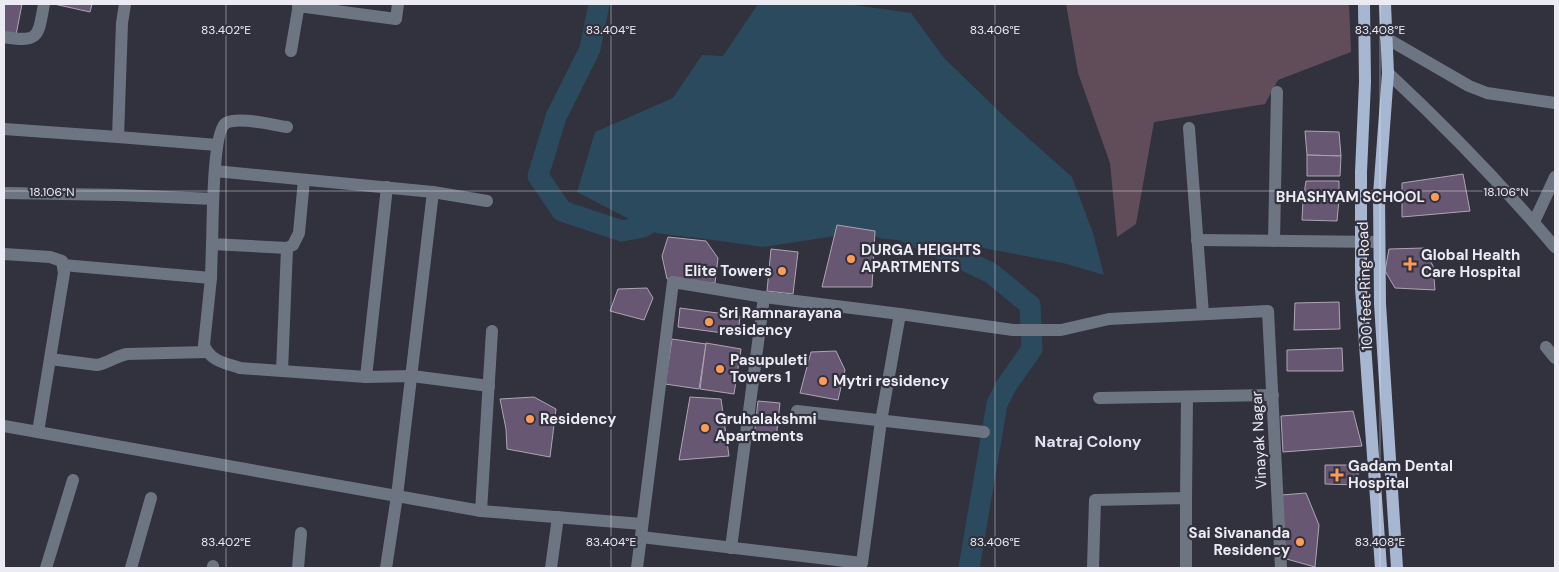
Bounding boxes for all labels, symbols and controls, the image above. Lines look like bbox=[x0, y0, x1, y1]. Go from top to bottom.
text: 83.402°E bbox=[201, 22, 251, 38]
text: 83.404°E bbox=[586, 22, 636, 38]
text: 83.406°E bbox=[970, 22, 1021, 38]
text: 83.408°E bbox=[1355, 22, 1405, 38]
text: 18.106°N bbox=[29, 184, 75, 200]
text: 18.106°N bbox=[1483, 184, 1529, 200]
place label: BHASHYAM SCHOOL bbox=[1276, 187, 1425, 207]
marker: BHASHYAM SCHOOL bbox=[1429, 191, 1441, 203]
street label: 100 feet Ring Road bbox=[1353, 221, 1377, 351]
place label: DURGA HEIGHTS APARTMENTS bbox=[861, 240, 981, 277]
place label: Global Health Care Hospital bbox=[1421, 245, 1521, 282]
marker: DURGA HEIGHTS APARTMENTS bbox=[845, 253, 857, 265]
marker: Global Health Care Hospital bbox=[1403, 257, 1417, 271]
place label: Elite Towers bbox=[685, 261, 772, 281]
marker: Elite Towers bbox=[776, 265, 788, 277]
place label: Sri Ramnarayana residency bbox=[719, 303, 842, 340]
marker: Sri Ramnarayana residency bbox=[703, 316, 715, 328]
place label: Pasupuleti Towers 1 bbox=[730, 350, 807, 387]
marker: Pasupuleti Towers 1 bbox=[714, 363, 726, 375]
place label: Mytri residency bbox=[833, 371, 949, 391]
marker: Mytri residency bbox=[817, 375, 829, 387]
street label: Vinayak Nagar bbox=[1246, 390, 1272, 490]
place label: Residency bbox=[540, 409, 616, 429]
place label: Gruhalakshmi Apartments bbox=[715, 409, 817, 446]
marker: Residency bbox=[524, 413, 536, 425]
marker: Gruhalakshmi Apartments bbox=[699, 422, 711, 434]
district label: Natraj Colony bbox=[1035, 431, 1142, 452]
place label: Gadam Dental Hospital bbox=[1348, 456, 1453, 493]
marker: Gadam Dental Hospital bbox=[1330, 468, 1344, 482]
place label: Sai Sivananda Residency bbox=[1189, 523, 1290, 560]
text: 83.402°E bbox=[201, 534, 251, 550]
text: 83.404°E bbox=[586, 534, 636, 550]
text: 83.406°E bbox=[970, 534, 1021, 550]
text: 83.408°E bbox=[1355, 534, 1405, 550]
marker: Sai Sivananda Residency bbox=[1294, 536, 1306, 548]

